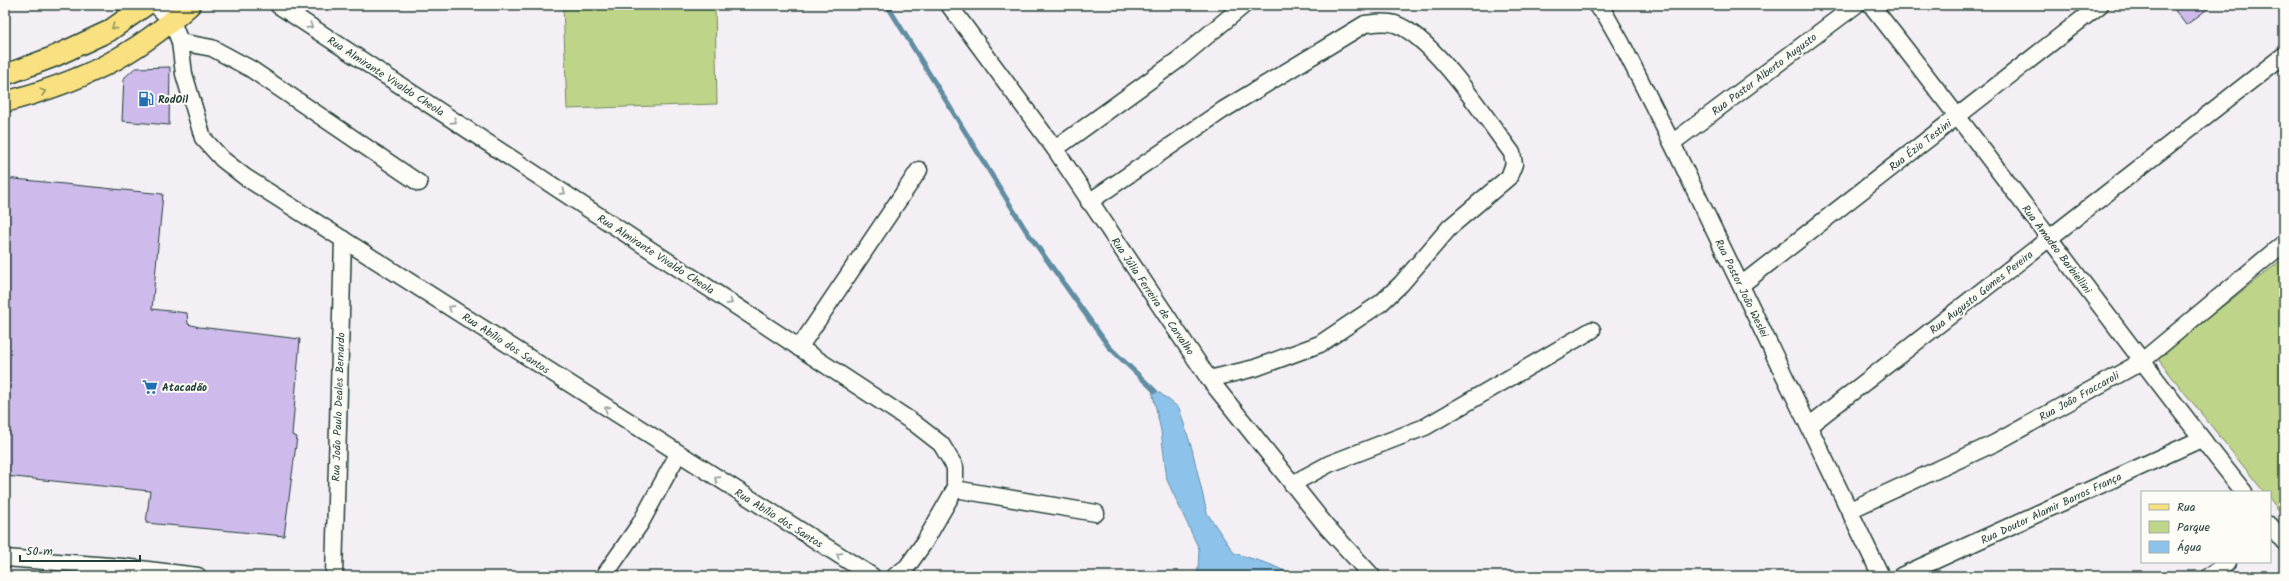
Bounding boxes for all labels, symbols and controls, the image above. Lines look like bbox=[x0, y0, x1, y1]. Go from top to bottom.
one-way arrow bbox=[306, 22, 313, 29]
one-way arrow bbox=[112, 23, 119, 30]
street label: Rua Pastor Alberto Augusto bbox=[1708, 29, 1821, 121]
street label: Rua Almirante Vivaldo Cheola bbox=[323, 32, 448, 122]
one-way arrow bbox=[39, 88, 46, 97]
fuel station icon: RodOil bbox=[137, 90, 155, 108]
place label: RodOil bbox=[158, 91, 188, 109]
street label: Rua Ézio Testini bbox=[1885, 115, 1956, 176]
one-way arrow bbox=[450, 116, 457, 124]
one-way arrow bbox=[559, 187, 566, 195]
street label: Rua Amadeo Barbiellini bbox=[2017, 201, 2096, 298]
street label: Rua Almirante Vivaldo Cheola bbox=[593, 210, 718, 300]
street label: Rua Júlia Ferreira de Carvalho bbox=[1106, 234, 1198, 359]
street label: Rua Pastor João Weslei bbox=[1709, 236, 1773, 341]
street label: Rua Augusto Gomes Pereira bbox=[1926, 246, 2037, 339]
one-way arrow bbox=[726, 297, 733, 305]
one-way arrow bbox=[448, 305, 455, 313]
street label: Rua Abílio dos Santos bbox=[458, 309, 553, 379]
street label: Rua João Paulo Deales Bernardo bbox=[327, 332, 351, 482]
street label: Rua João Fraccaroli bbox=[2036, 367, 2123, 426]
supermarket icon: Atacadão bbox=[141, 378, 159, 396]
place label: Atacadão bbox=[162, 379, 207, 397]
one-way arrow bbox=[604, 406, 611, 413]
street label: Rua Doutor Alamir Barros França bbox=[1978, 468, 2125, 550]
one-way arrow bbox=[714, 476, 721, 483]
street label: Rua Abílio dos Santos bbox=[731, 484, 827, 554]
legend bbox=[2141, 491, 2271, 563]
text: Rua bbox=[2177, 498, 2196, 517]
text: Parque bbox=[2177, 518, 2211, 537]
scale bar bbox=[20, 537, 140, 563]
text: Água bbox=[2177, 538, 2202, 557]
text: 50 m bbox=[26, 542, 53, 561]
one-way arrow bbox=[836, 553, 843, 560]

